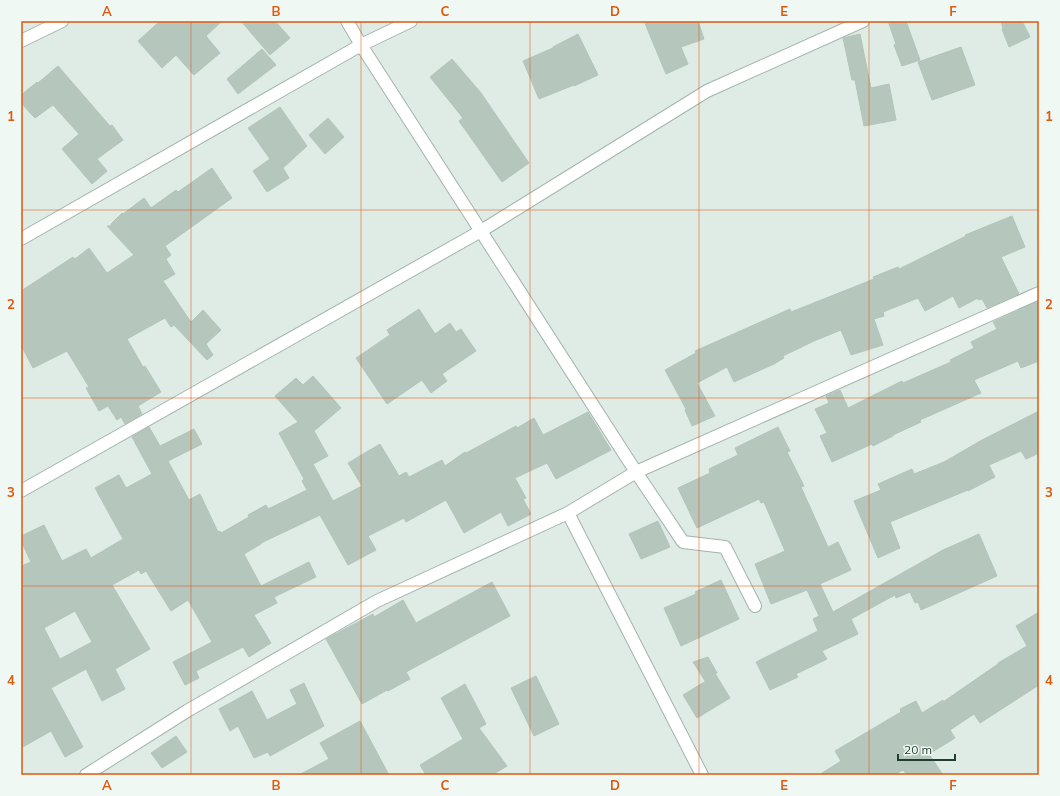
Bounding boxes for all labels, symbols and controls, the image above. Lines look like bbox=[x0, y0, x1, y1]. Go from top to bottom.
text: A bbox=[102, 3, 112, 19]
text: B bbox=[272, 3, 281, 19]
text: C bbox=[441, 3, 450, 19]
text: D bbox=[610, 3, 620, 19]
text: E bbox=[780, 3, 788, 19]
text: F bbox=[949, 3, 957, 19]
text: 1 bbox=[7, 108, 15, 124]
text: 1 bbox=[1045, 108, 1053, 124]
text: 2 bbox=[7, 296, 15, 312]
text: 2 bbox=[1045, 296, 1053, 312]
text: 3 bbox=[7, 484, 15, 500]
text: 3 bbox=[1045, 484, 1053, 500]
text: 4 bbox=[7, 672, 15, 688]
text: 4 bbox=[1045, 672, 1053, 688]
scale bar bbox=[898, 736, 955, 762]
text: 20 m bbox=[904, 742, 932, 757]
text: A bbox=[102, 777, 112, 793]
text: B bbox=[272, 777, 281, 793]
text: C bbox=[441, 777, 450, 793]
text: D bbox=[610, 777, 620, 793]
text: E bbox=[780, 777, 788, 793]
text: F bbox=[949, 777, 957, 793]

